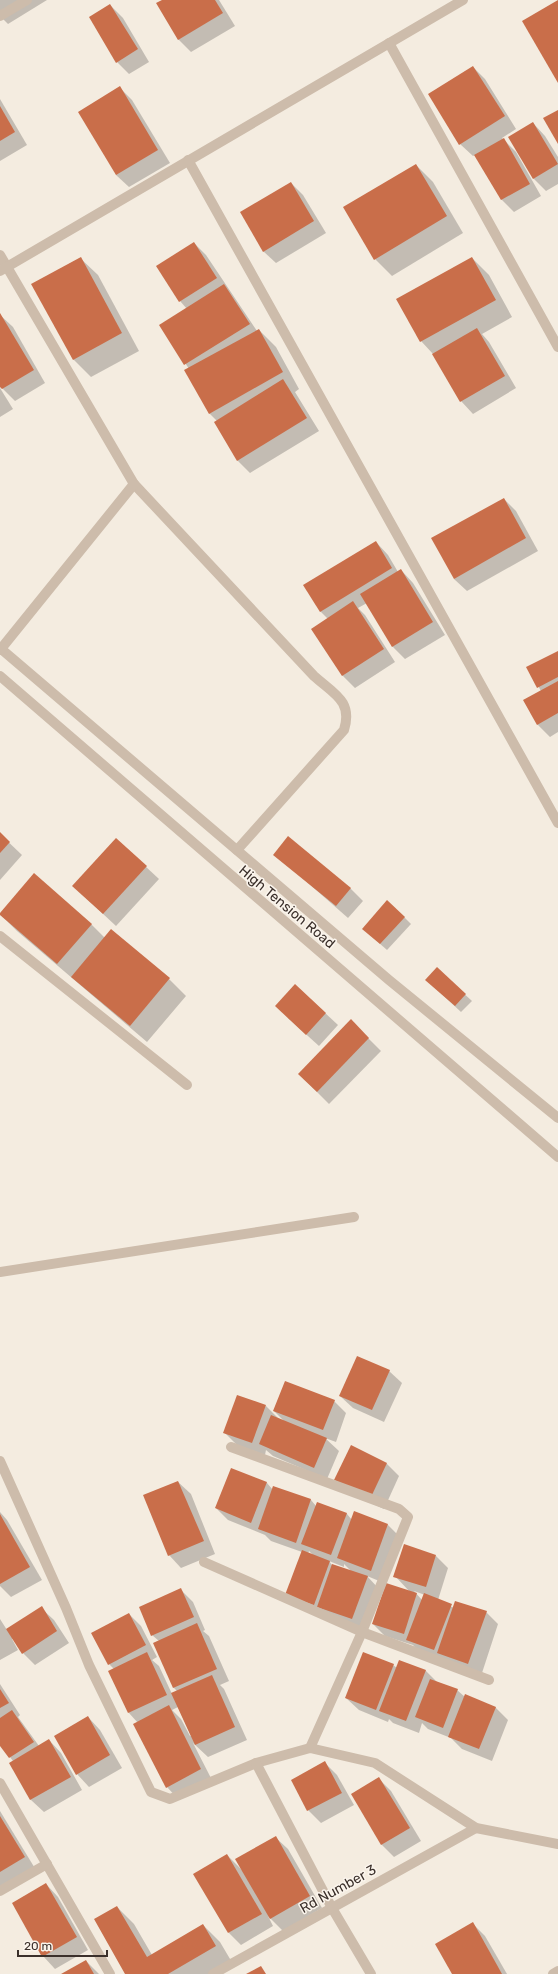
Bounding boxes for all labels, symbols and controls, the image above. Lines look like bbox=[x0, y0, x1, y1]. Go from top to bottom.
street label: High Tension Road bbox=[236, 862, 338, 952]
street label: Rd Number 3 bbox=[297, 1861, 379, 1917]
scale bar bbox=[18, 1932, 107, 1958]
text: 20 m bbox=[24, 1939, 52, 1953]

